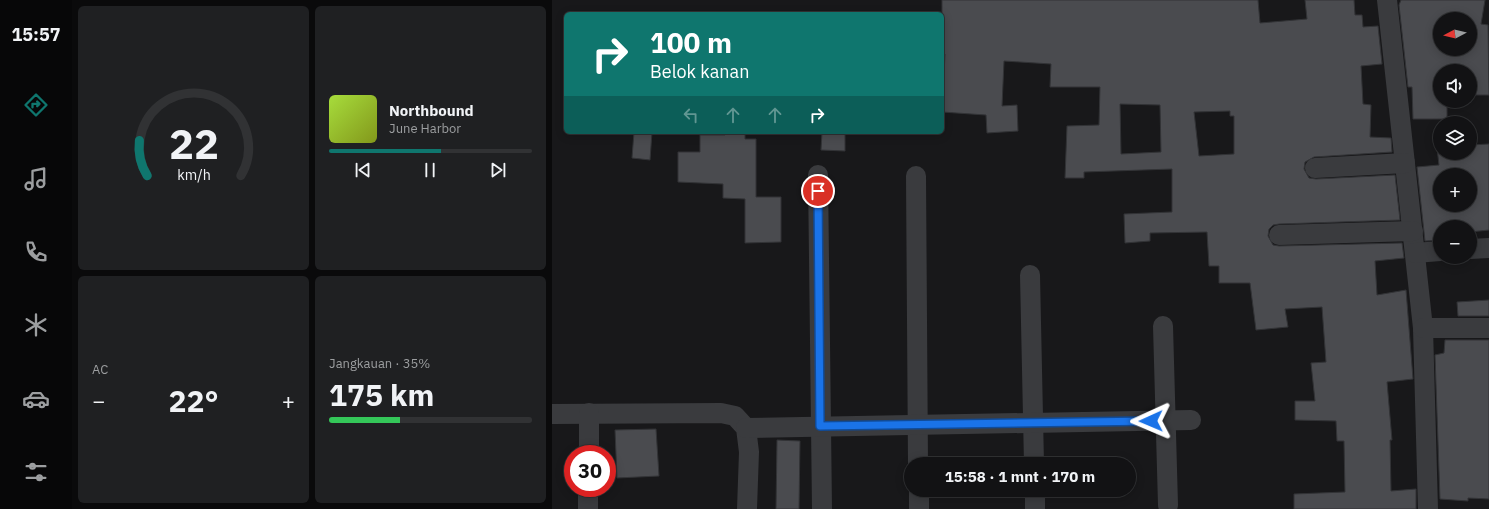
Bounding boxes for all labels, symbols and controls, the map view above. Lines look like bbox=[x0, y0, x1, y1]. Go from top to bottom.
north arrow bbox=[1433, 12, 1477, 56]
map controls bbox=[1433, 12, 1477, 264]
text: 15:57 bbox=[11, 23, 61, 46]
text: 100 m bbox=[650, 24, 732, 61]
icon: right bbox=[584, 28, 636, 80]
text: Belok kanan bbox=[650, 60, 749, 83]
button: sound bbox=[1433, 64, 1477, 108]
icon: directions bbox=[22, 91, 50, 119]
text: Northbound bbox=[389, 101, 474, 120]
icon: left bbox=[680, 104, 702, 126]
icon: ahead bbox=[722, 104, 744, 126]
icon: ahead bbox=[764, 104, 786, 126]
icon: right bbox=[806, 104, 828, 126]
text: 22 bbox=[169, 116, 218, 170]
button: layers bbox=[1433, 116, 1477, 160]
text: June Harbor bbox=[389, 120, 461, 137]
icon: previous bbox=[352, 159, 374, 181]
icon: pause bbox=[419, 159, 441, 181]
icon: next bbox=[487, 159, 509, 181]
text: km/h bbox=[177, 164, 210, 183]
icon: music bbox=[22, 165, 50, 193]
button: + bbox=[1433, 168, 1477, 212]
pin bbox=[801, 174, 835, 208]
icon: arrive bbox=[807, 180, 829, 202]
button: − bbox=[1433, 220, 1477, 264]
icon: phone bbox=[22, 238, 50, 266]
icon: climate bbox=[22, 311, 50, 339]
text: Jangkauan · 35% bbox=[329, 355, 430, 372]
text: AC bbox=[92, 361, 108, 378]
text: 175 km bbox=[329, 375, 434, 414]
text: 22° bbox=[168, 381, 219, 420]
icon: car bbox=[22, 385, 50, 413]
text: − bbox=[92, 386, 105, 415]
text: + bbox=[282, 386, 295, 415]
position arrow bbox=[1130, 400, 1172, 442]
speed limit sign: 30 bbox=[564, 445, 616, 497]
icon: filters bbox=[22, 458, 50, 486]
text: 15:58 · 1 mnt · 170 m bbox=[945, 467, 1095, 486]

